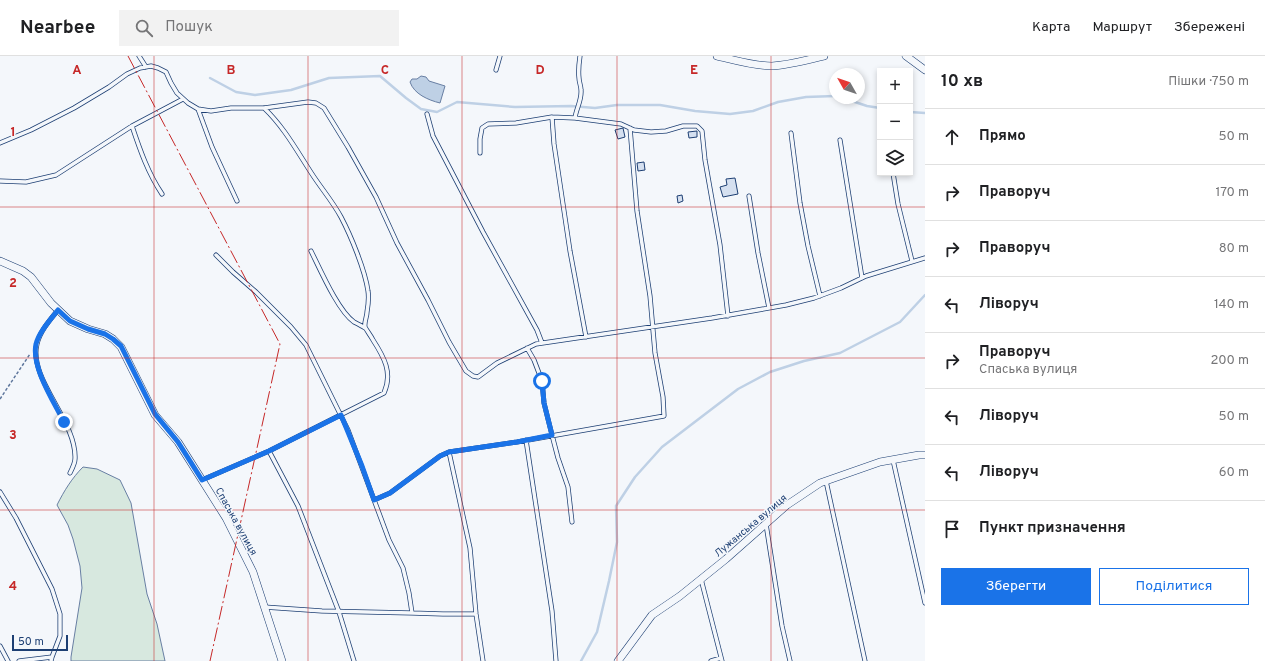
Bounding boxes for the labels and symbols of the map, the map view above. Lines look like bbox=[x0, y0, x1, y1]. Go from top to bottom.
text: A bbox=[72, 63, 82, 79]
text: B bbox=[227, 63, 236, 79]
text: C bbox=[381, 63, 389, 79]
text: D bbox=[535, 63, 545, 79]
text: E bbox=[690, 63, 698, 79]
north arrow bbox=[829, 68, 865, 104]
text: 1 bbox=[10, 125, 16, 141]
text: 2 bbox=[9, 276, 17, 292]
route start bbox=[533, 372, 551, 390]
route end bbox=[55, 413, 73, 431]
text: 3 bbox=[9, 428, 17, 444]
street label: Спаська вулиця bbox=[212, 485, 260, 558]
street label: Лужанська вулиця bbox=[712, 492, 790, 560]
text: 4 bbox=[9, 579, 17, 595]
scale bar bbox=[12, 633, 68, 652]

